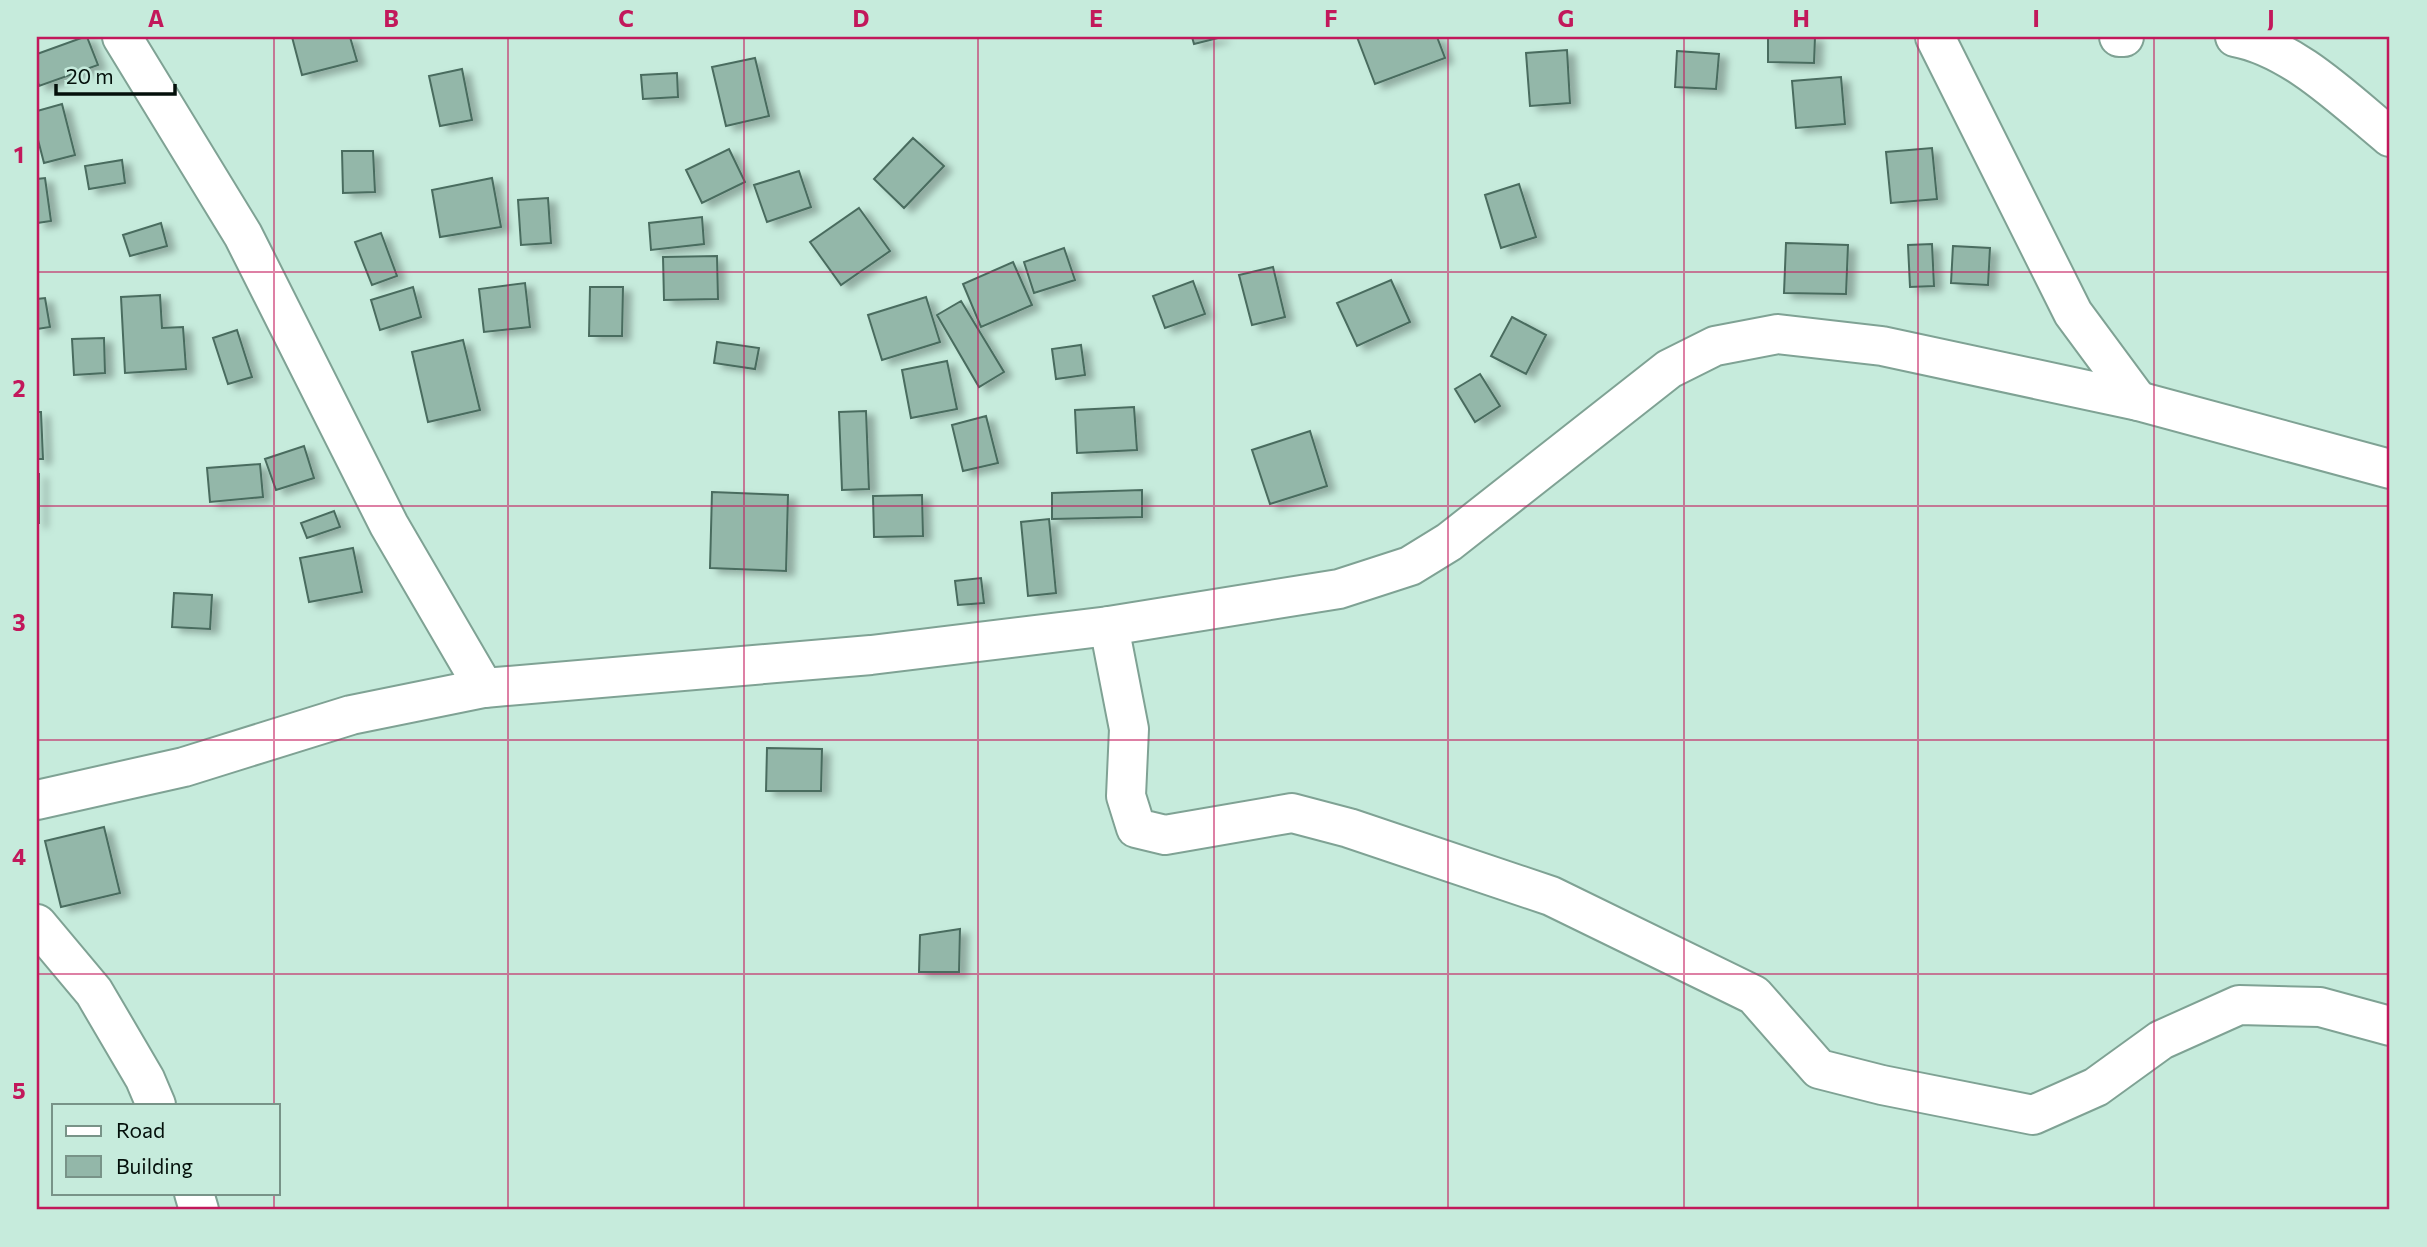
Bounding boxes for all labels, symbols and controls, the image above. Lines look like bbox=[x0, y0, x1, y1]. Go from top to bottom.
text: A bbox=[148, 4, 165, 32]
text: B bbox=[383, 4, 399, 32]
text: C bbox=[618, 4, 634, 32]
text: D bbox=[853, 4, 870, 32]
text: E bbox=[1089, 4, 1103, 32]
text: F bbox=[1324, 4, 1338, 32]
text: G bbox=[1558, 4, 1574, 32]
text: H bbox=[1792, 4, 1810, 32]
text: I bbox=[2032, 4, 2040, 32]
text: J bbox=[2267, 4, 2275, 32]
scale bar bbox=[56, 52, 175, 96]
text: 20 m bbox=[66, 63, 114, 88]
text: 1 bbox=[14, 140, 24, 168]
text: 2 bbox=[12, 374, 26, 402]
text: 3 bbox=[12, 608, 26, 636]
text: 4 bbox=[12, 842, 26, 870]
text: 5 bbox=[12, 1076, 26, 1104]
legend bbox=[52, 1104, 280, 1194]
text: Road bbox=[116, 1117, 165, 1142]
text: Building bbox=[116, 1153, 193, 1178]

